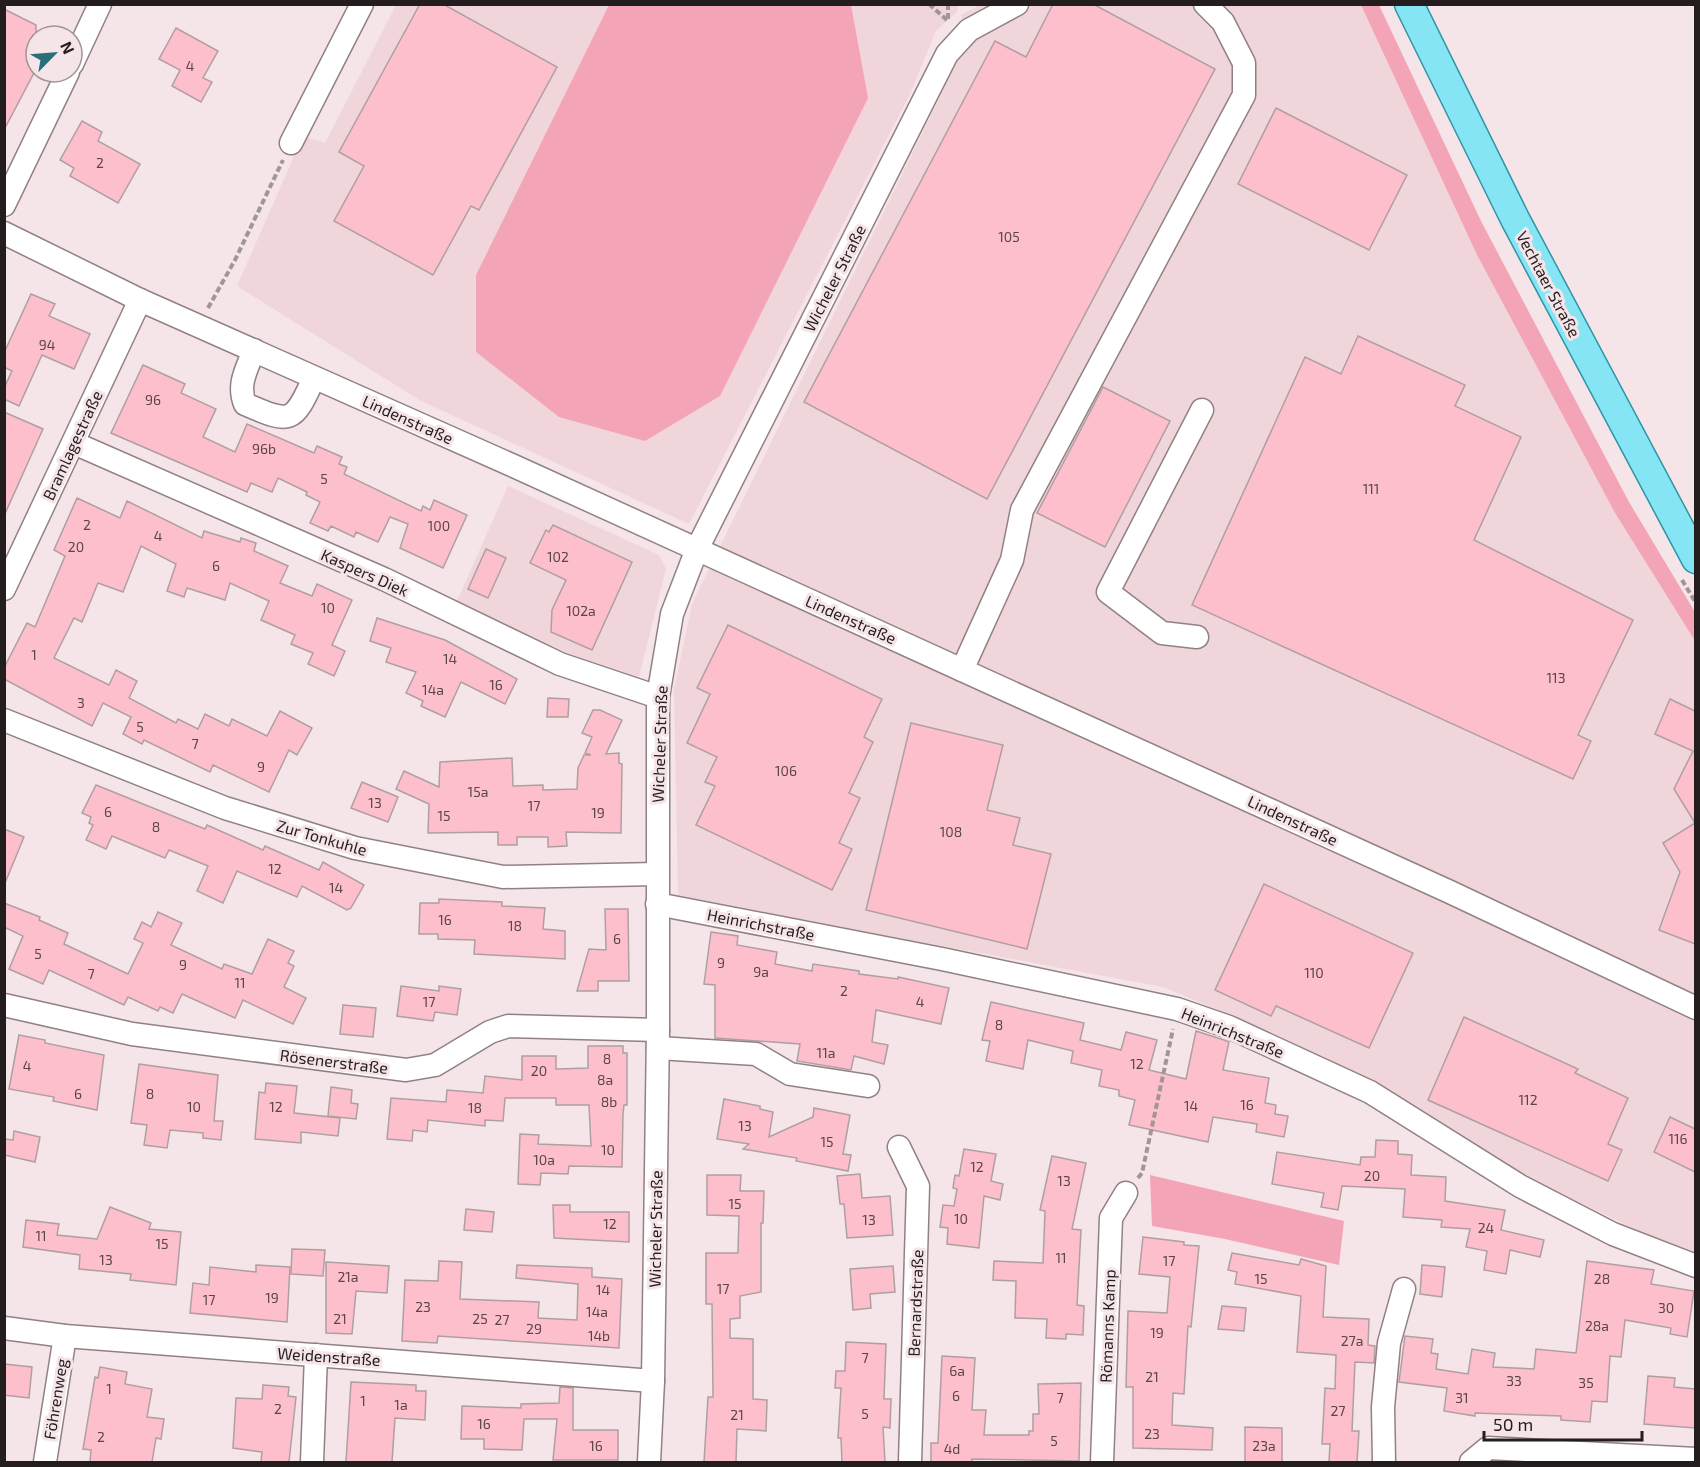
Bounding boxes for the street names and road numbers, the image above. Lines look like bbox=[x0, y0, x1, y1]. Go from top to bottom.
street label: Wicheler Straße bbox=[799, 221, 869, 335]
street label: Vechtaer Straße bbox=[1513, 228, 1585, 340]
street label: Bramlagestraße bbox=[38, 387, 106, 503]
street label: Lindenstraße bbox=[360, 391, 456, 447]
street label: Kaspers Diek bbox=[318, 544, 412, 600]
street label: Lindenstraße bbox=[803, 591, 899, 647]
street label: Wicheler Straße bbox=[647, 685, 671, 803]
street label: Lindenstraße bbox=[1245, 791, 1341, 849]
street label: Zur Tonkuhle bbox=[275, 815, 369, 859]
street label: Heinrichstraße bbox=[706, 904, 816, 944]
street label: Heinrichstraße bbox=[1179, 1003, 1287, 1061]
street label: Rösenerstraße bbox=[279, 1045, 389, 1077]
street label: Wicheler Straße bbox=[644, 1170, 666, 1288]
street label: Bernardstraße bbox=[904, 1249, 926, 1357]
street label: Römanns Kamp bbox=[1096, 1269, 1118, 1383]
street label: Weidenstraße bbox=[277, 1343, 381, 1369]
street label: Föhrenweg bbox=[39, 1357, 71, 1441]

